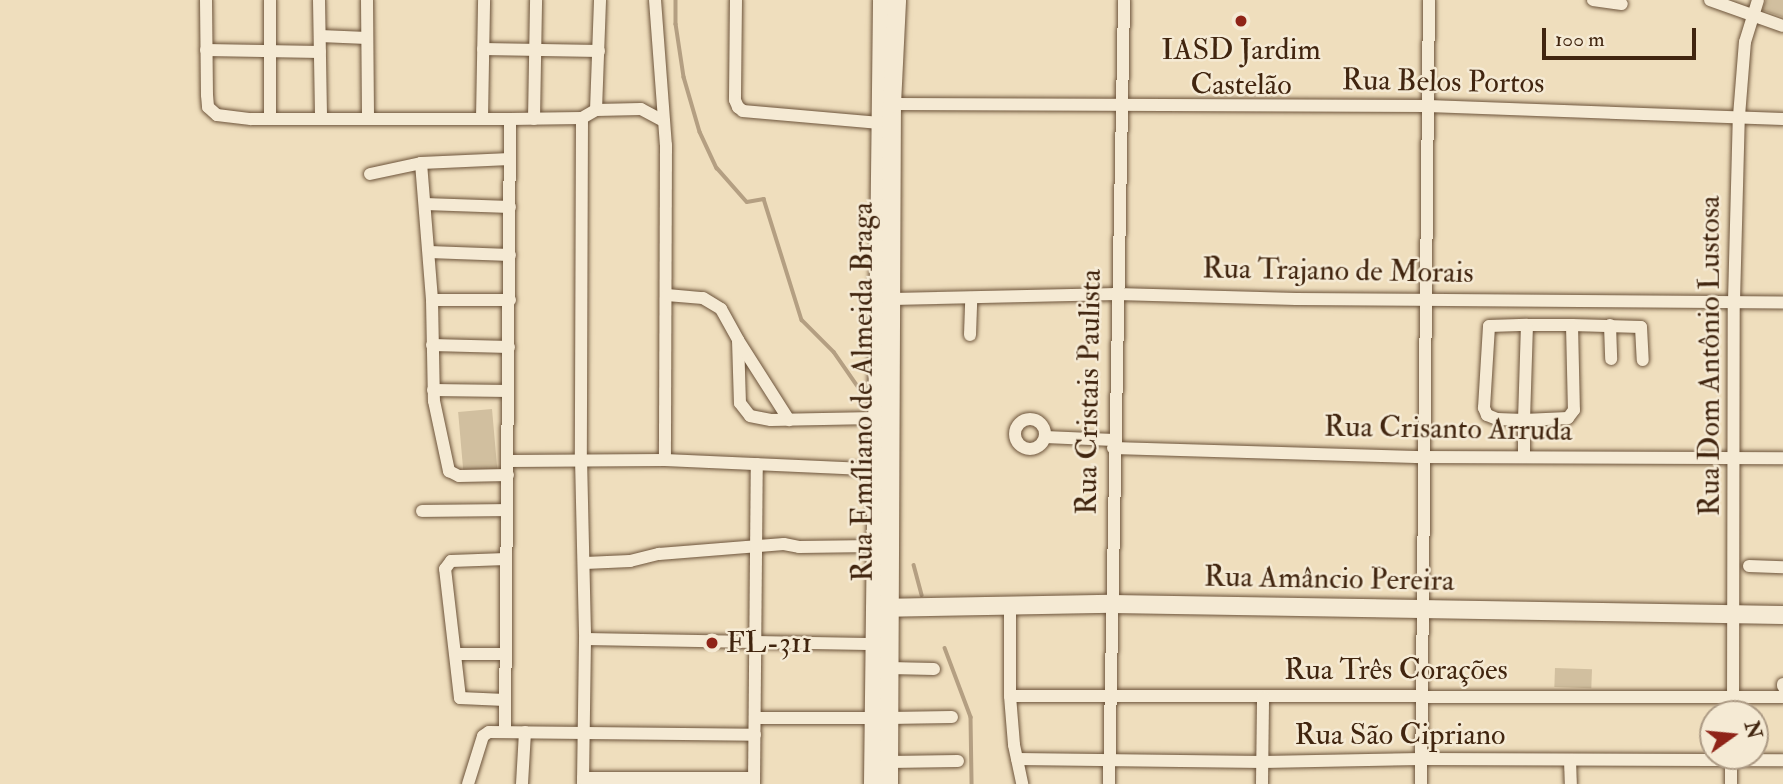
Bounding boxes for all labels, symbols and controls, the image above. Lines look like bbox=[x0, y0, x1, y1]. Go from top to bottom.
marker: IASD Jardim Castelão bbox=[1233, 13, 1249, 29]
scale bar bbox=[1545, 14, 1699, 58]
text: 100 m bbox=[1555, 26, 1605, 53]
place label: IASD Jardim Castelão bbox=[1161, 32, 1321, 102]
street label: Rua Belos Portos bbox=[1341, 62, 1545, 102]
street label: Rua Dom Antônio Lustosa bbox=[1692, 196, 1728, 516]
street label: Rua Emíliano de Almeida Braga bbox=[845, 202, 881, 582]
street label: Rua Trajano de Morais bbox=[1202, 251, 1474, 291]
street label: Rua Cristais Paulista bbox=[1069, 269, 1109, 515]
street label: Rua Crisanto Arruda bbox=[1323, 409, 1573, 449]
street label: Rua Amâncio Pereira bbox=[1203, 559, 1455, 599]
place label: FL-311 bbox=[726, 625, 812, 661]
marker: FL-311 bbox=[704, 635, 720, 651]
street label: Rua Três Corações bbox=[1284, 652, 1508, 688]
north arrow bbox=[1699, 700, 1769, 770]
street label: Rua São Cipriano bbox=[1294, 717, 1506, 753]
text: N bbox=[1739, 719, 1766, 741]

